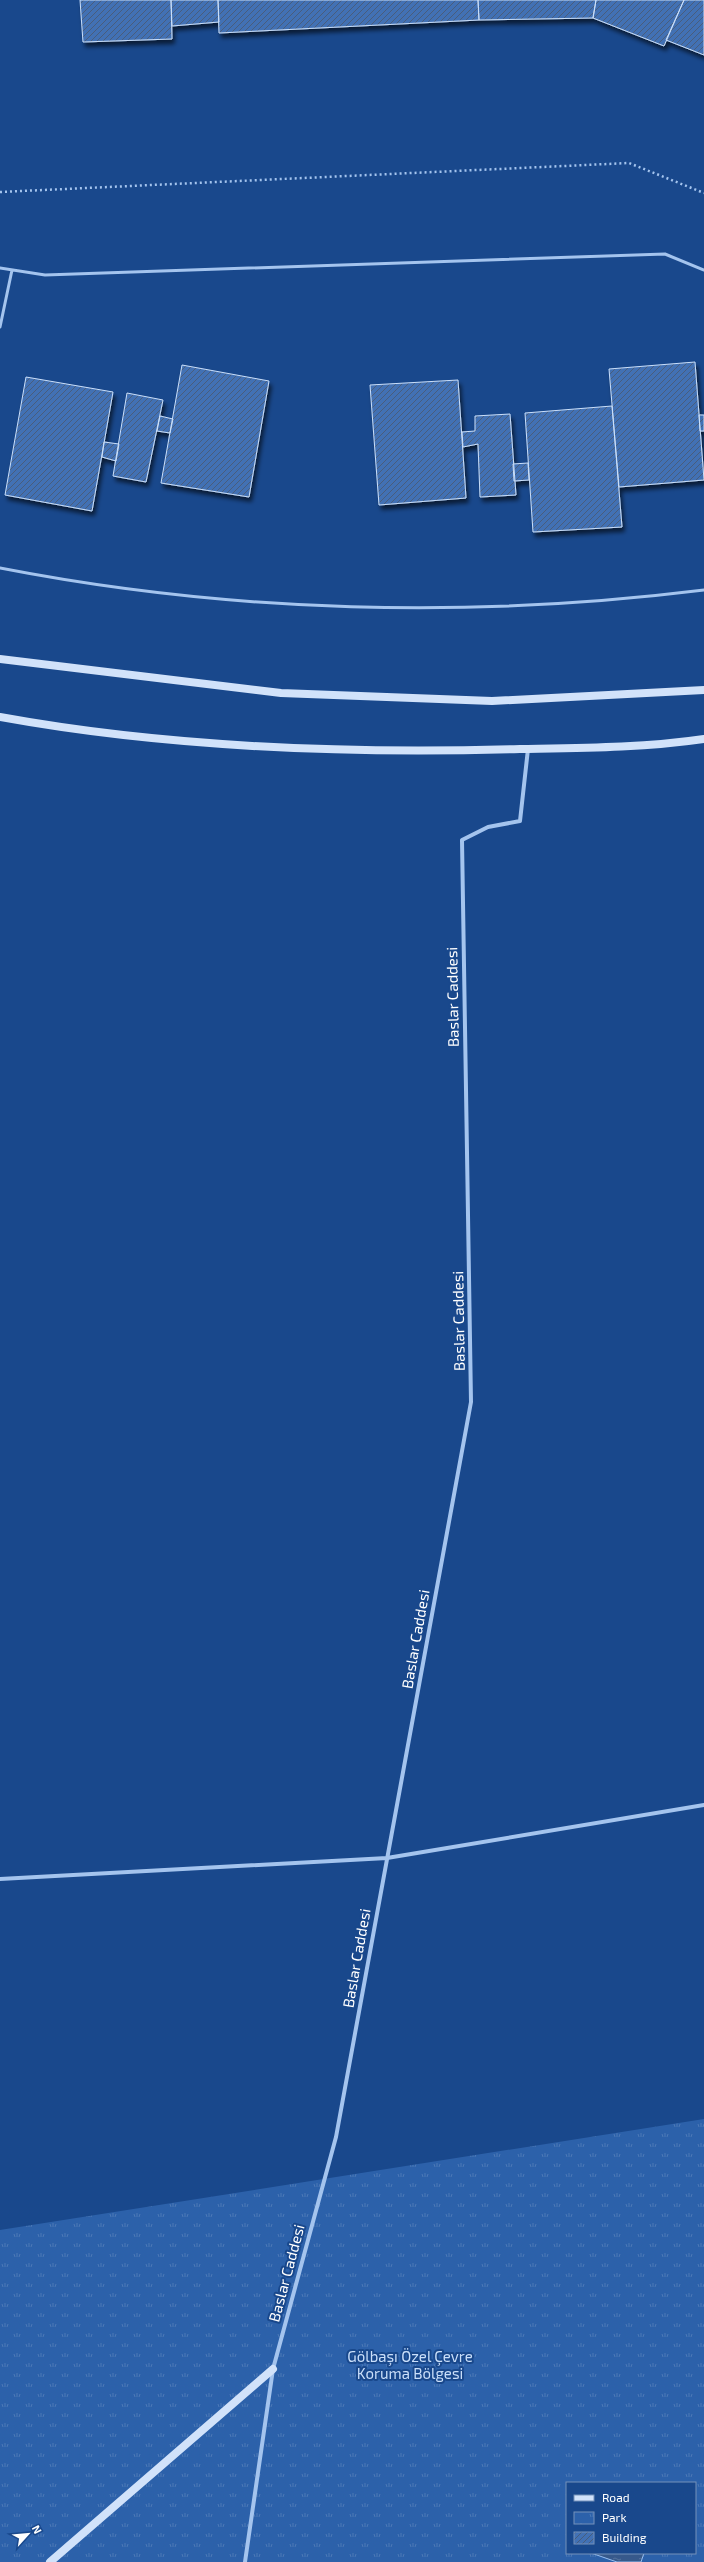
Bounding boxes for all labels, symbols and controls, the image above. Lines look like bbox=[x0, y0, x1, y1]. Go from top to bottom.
street label: Baslar Caddesi bbox=[442, 947, 462, 1047]
street label: Baslar Caddesi bbox=[448, 1271, 468, 1371]
street label: Baslar Caddesi bbox=[397, 1588, 433, 1690]
street label: Baslar Caddesi bbox=[338, 1907, 374, 2009]
street label: Baslar Caddesi bbox=[264, 2222, 308, 2324]
park label: Gölbaşı Özel Çevre Koruma Bölgesi bbox=[347, 2347, 473, 2382]
legend bbox=[566, 2482, 696, 2554]
text: Road bbox=[602, 2490, 630, 2504]
text: Park bbox=[602, 2510, 627, 2524]
north arrow bbox=[8, 2514, 48, 2554]
text: N bbox=[30, 2523, 45, 2536]
text: Building bbox=[602, 2530, 647, 2544]

